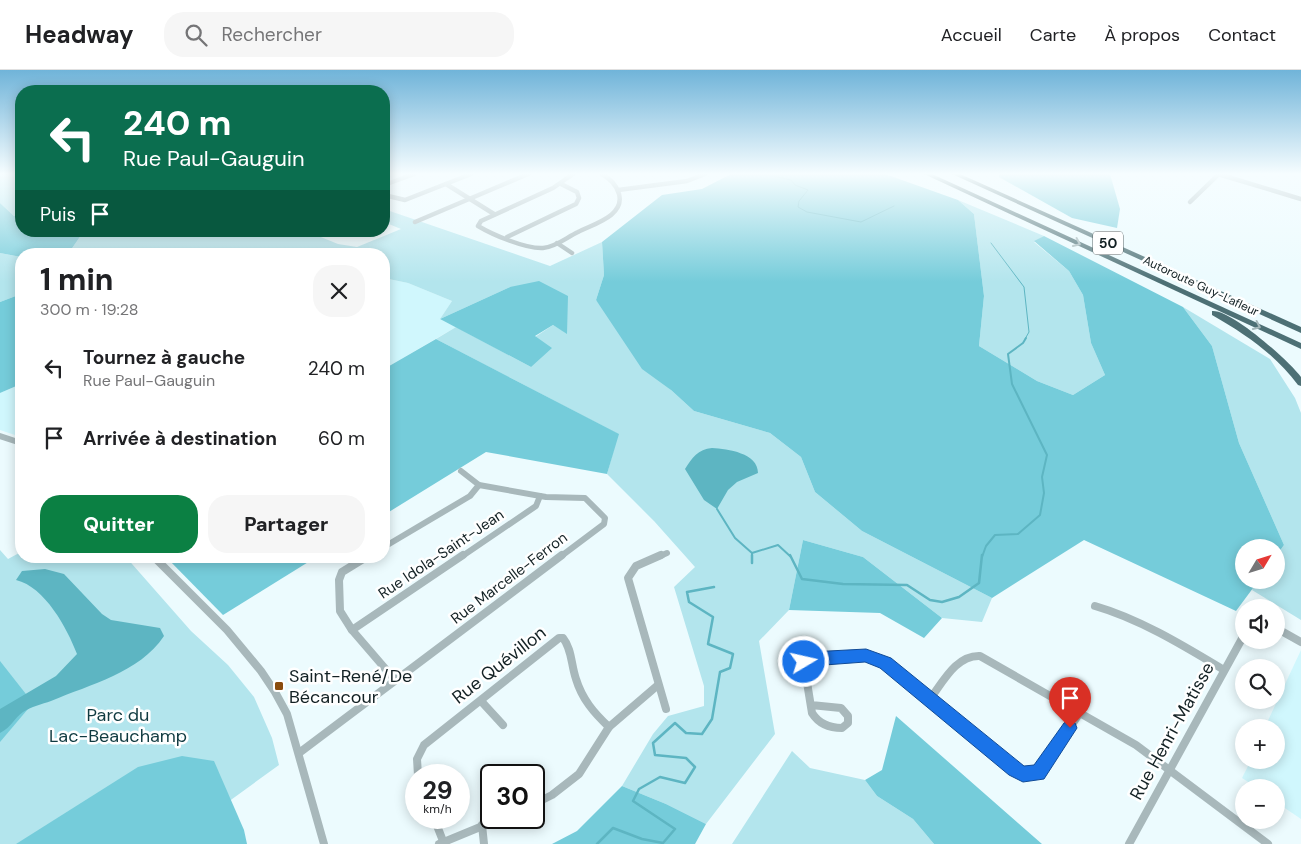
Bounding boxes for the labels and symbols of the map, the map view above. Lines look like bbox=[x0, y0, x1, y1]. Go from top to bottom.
road number: 50 bbox=[1093, 232, 1123, 254]
one-way arrow bbox=[1072, 237, 1081, 247]
street label: Autoroute Guy-Lafleur bbox=[1141, 252, 1262, 320]
one-way arrow bbox=[1252, 319, 1261, 330]
street label: Rue Idola-Saint-Jean bbox=[374, 505, 508, 603]
street label: Rue Marcelle-Ferron bbox=[447, 528, 571, 628]
north arrow bbox=[1235, 539, 1285, 589]
street label: Rue Quévillon bbox=[447, 621, 551, 709]
position arrow bbox=[777, 635, 829, 687]
street label: Rue Henri-Matisse bbox=[1124, 658, 1220, 804]
place label: Saint-René/De Bécancour bbox=[289, 664, 412, 709]
pin bbox=[1049, 677, 1091, 728]
marker: Saint-René/De Bécancour bbox=[273, 680, 285, 692]
park label: Parc du Lac-Beauchamp bbox=[49, 703, 187, 748]
speed limit sign: 30 bbox=[480, 764, 545, 829]

